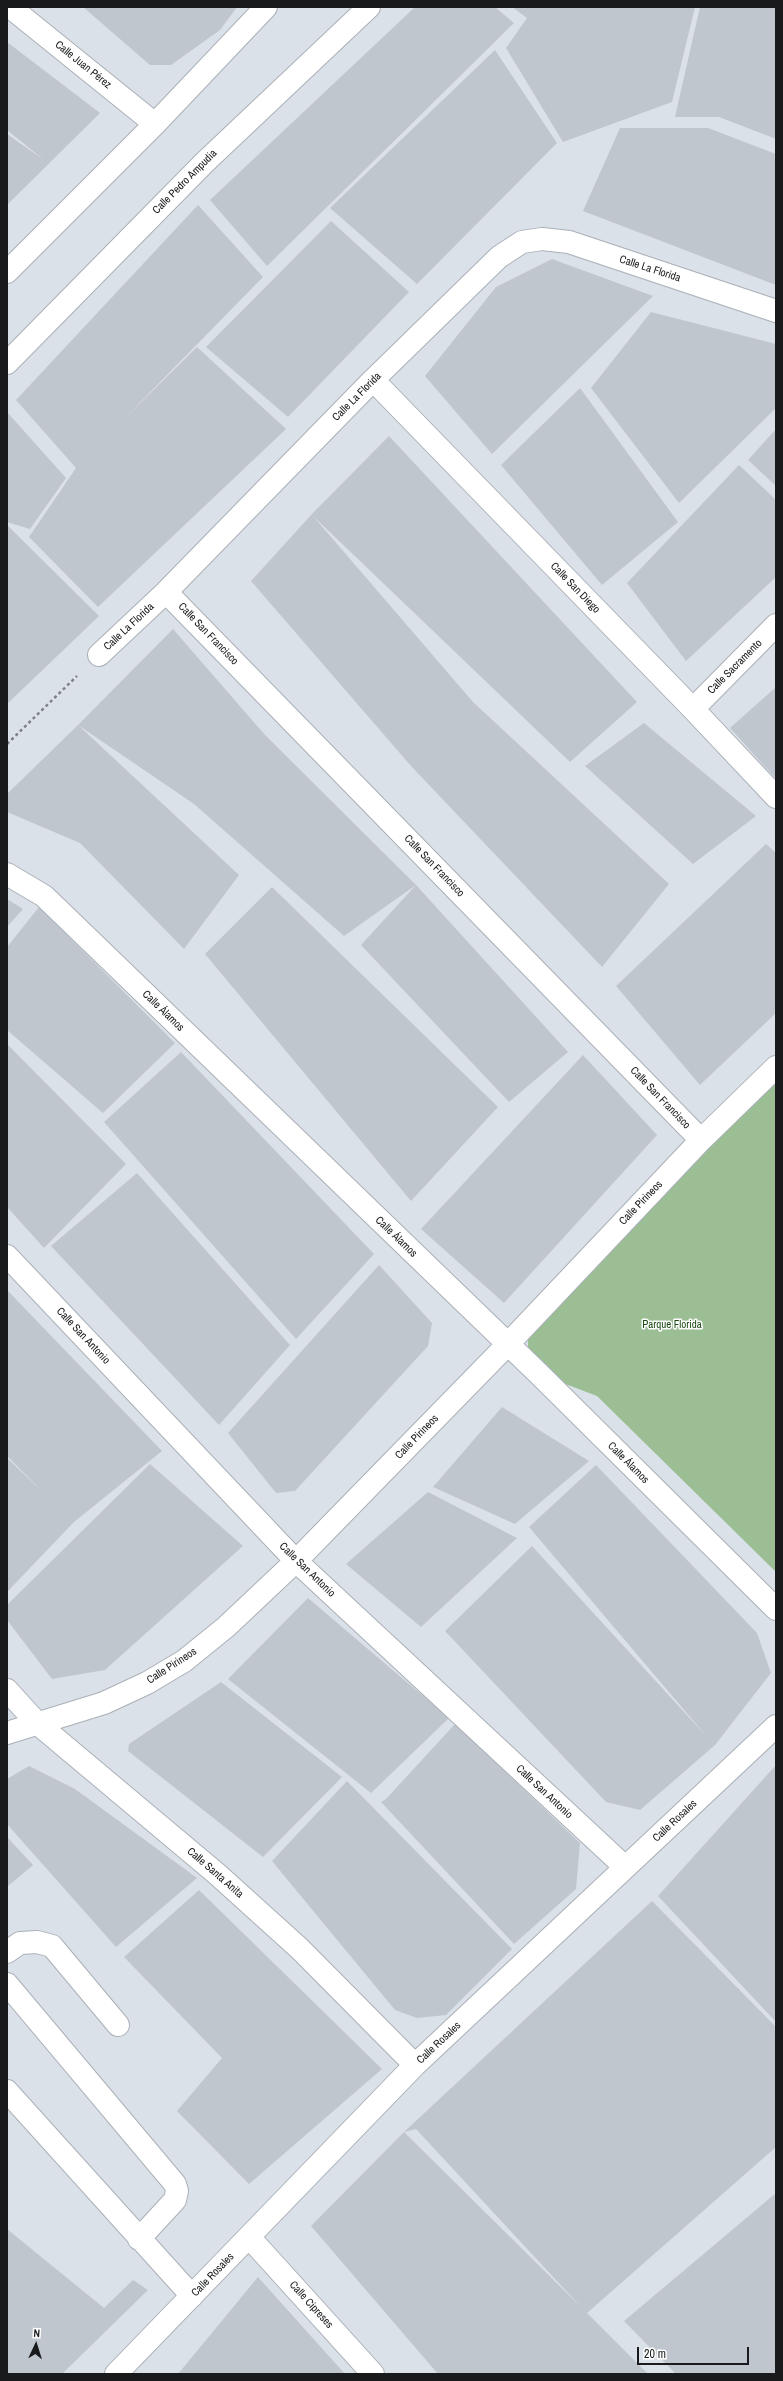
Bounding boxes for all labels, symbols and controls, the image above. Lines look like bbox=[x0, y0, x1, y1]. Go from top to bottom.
street label: Calle Juan Pérez bbox=[52, 38, 114, 92]
street label: Calle Pedro Ampudia bbox=[150, 147, 220, 217]
street label: Calle La Florida bbox=[618, 253, 682, 285]
street label: Calle La Florida bbox=[330, 370, 384, 424]
street label: Calle San Diego bbox=[547, 560, 603, 616]
street label: Calle La Florida bbox=[101, 600, 157, 654]
street label: Calle San Francisco bbox=[175, 600, 241, 668]
street label: Calle Sacramento bbox=[705, 637, 765, 697]
street label: Calle San Francisco bbox=[401, 832, 467, 900]
street label: Calle Álamos bbox=[139, 988, 187, 1034]
street label: Calle San Francisco bbox=[627, 1064, 693, 1132]
street label: Calle Pirineos bbox=[617, 1178, 665, 1228]
street label: Calle Álamos bbox=[372, 1214, 420, 1260]
street label: Calle San Antonio bbox=[53, 1305, 113, 1367]
park label: Parque Florida bbox=[642, 1318, 702, 1332]
street label: Calle Pirineos bbox=[393, 1412, 441, 1462]
street label: Calle Álamos bbox=[605, 1440, 651, 1486]
street label: Calle San Antonio bbox=[276, 1540, 338, 1600]
street label: Calle Pirineos bbox=[145, 1645, 199, 1687]
street label: Calle San Antonio bbox=[513, 1762, 575, 1822]
street label: Calle Rosales bbox=[650, 1797, 700, 1845]
street label: Calle Santa Anita bbox=[184, 1845, 246, 1901]
street label: Calle Rosales bbox=[414, 2019, 464, 2067]
street label: Calle Rosales bbox=[189, 2250, 237, 2300]
street label: Calle Cipreses bbox=[286, 2279, 336, 2331]
north arrow bbox=[16, 2325, 56, 2365]
text: N bbox=[33, 2326, 41, 2340]
scale bar bbox=[639, 2339, 751, 2365]
text: 20 m bbox=[644, 2346, 666, 2362]

